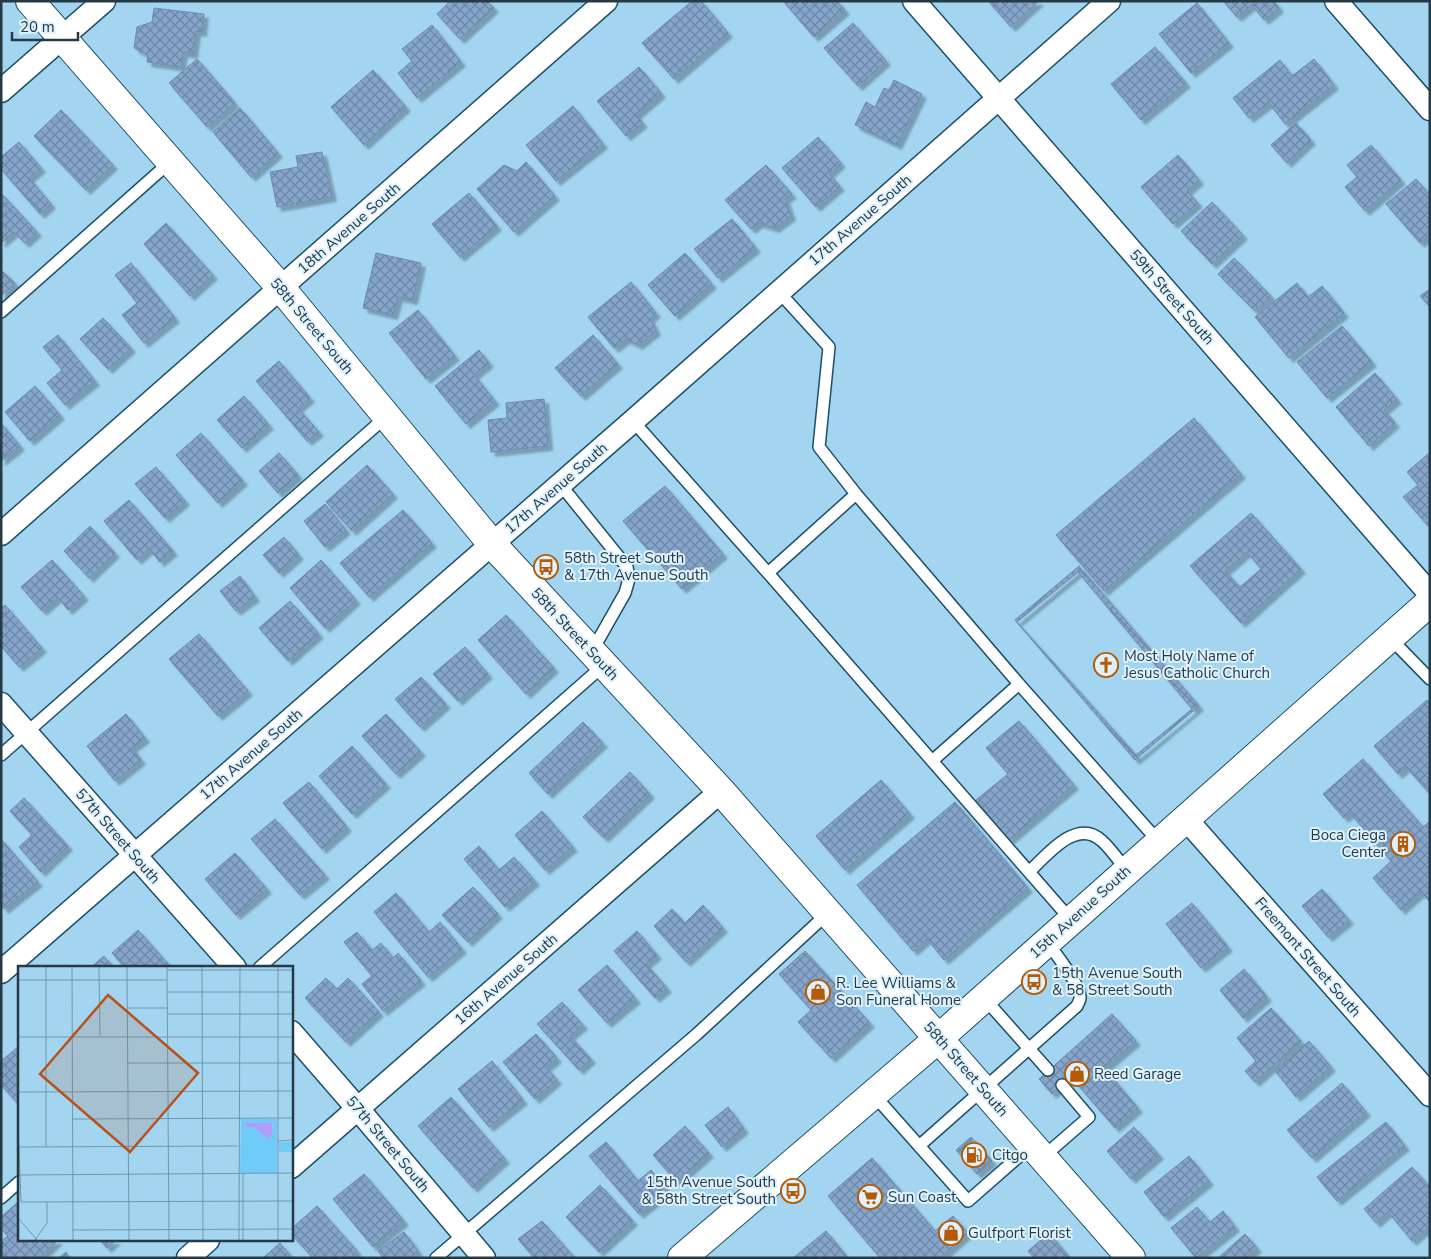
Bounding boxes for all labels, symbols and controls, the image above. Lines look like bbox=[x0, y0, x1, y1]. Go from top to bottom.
scale bar bbox=[12, 10, 79, 42]
text: 20 m bbox=[20, 17, 55, 37]
street label: 17th Avenue South bbox=[804, 170, 916, 270]
street label: 18th Avenue South bbox=[293, 178, 405, 278]
street label: 59th Street South bbox=[1125, 245, 1219, 349]
street label: 58th Street South bbox=[266, 274, 358, 378]
street label: 17th Avenue South bbox=[500, 438, 612, 538]
place label: 58th Street South & 17th Avenue South bbox=[564, 548, 709, 585]
bus stop icon: 58th Street South & 17th Avenue South bbox=[533, 554, 559, 580]
street label: 58th Street South bbox=[527, 583, 623, 685]
place label: Most Holy Name of Jesus Catholic Church bbox=[1123, 646, 1270, 683]
church icon: Most Holy Name of Jesus Catholic Church bbox=[1093, 652, 1119, 678]
street label: 17th Avenue South bbox=[195, 704, 307, 804]
street label: 57th Street South bbox=[71, 784, 165, 888]
place label: Boca Ciega Center bbox=[1311, 825, 1387, 862]
building icon: Boca Ciega Center bbox=[1390, 831, 1416, 857]
street label: 15th Avenue South bbox=[1025, 861, 1135, 963]
street label: Freemont Street South bbox=[1250, 893, 1366, 1021]
street label: 16th Avenue South bbox=[450, 929, 562, 1029]
place label: 15th Avenue South & 58 Street South bbox=[1052, 963, 1182, 1000]
inset map bbox=[18, 966, 292, 1242]
bus stop icon: 15th Avenue South & 58 Street South bbox=[1021, 969, 1047, 995]
place label: R. Lee Williams & Son Funeral Home bbox=[836, 973, 961, 1010]
shop icon: R. Lee Williams & Son Funeral Home bbox=[805, 979, 831, 1005]
street label: 58th Street South bbox=[919, 1017, 1013, 1121]
shop icon: Reed Garage bbox=[1064, 1061, 1090, 1087]
place label: Reed Garage bbox=[1094, 1064, 1181, 1084]
street label: 57th Street South bbox=[342, 1092, 434, 1196]
fuel station icon: Citgo bbox=[961, 1142, 987, 1168]
place label: Citgo bbox=[992, 1145, 1028, 1165]
place label: 15th Avenue South & 58th Street South bbox=[642, 1172, 776, 1209]
bus stop icon: 15th Avenue South & 58th Street South bbox=[780, 1178, 806, 1204]
supermarket icon: Sun Coast bbox=[857, 1184, 883, 1210]
place label: Sun Coast bbox=[888, 1187, 957, 1207]
shop icon: Gulfport Florist bbox=[938, 1220, 964, 1246]
place label: Gulfport Florist bbox=[968, 1223, 1072, 1243]

